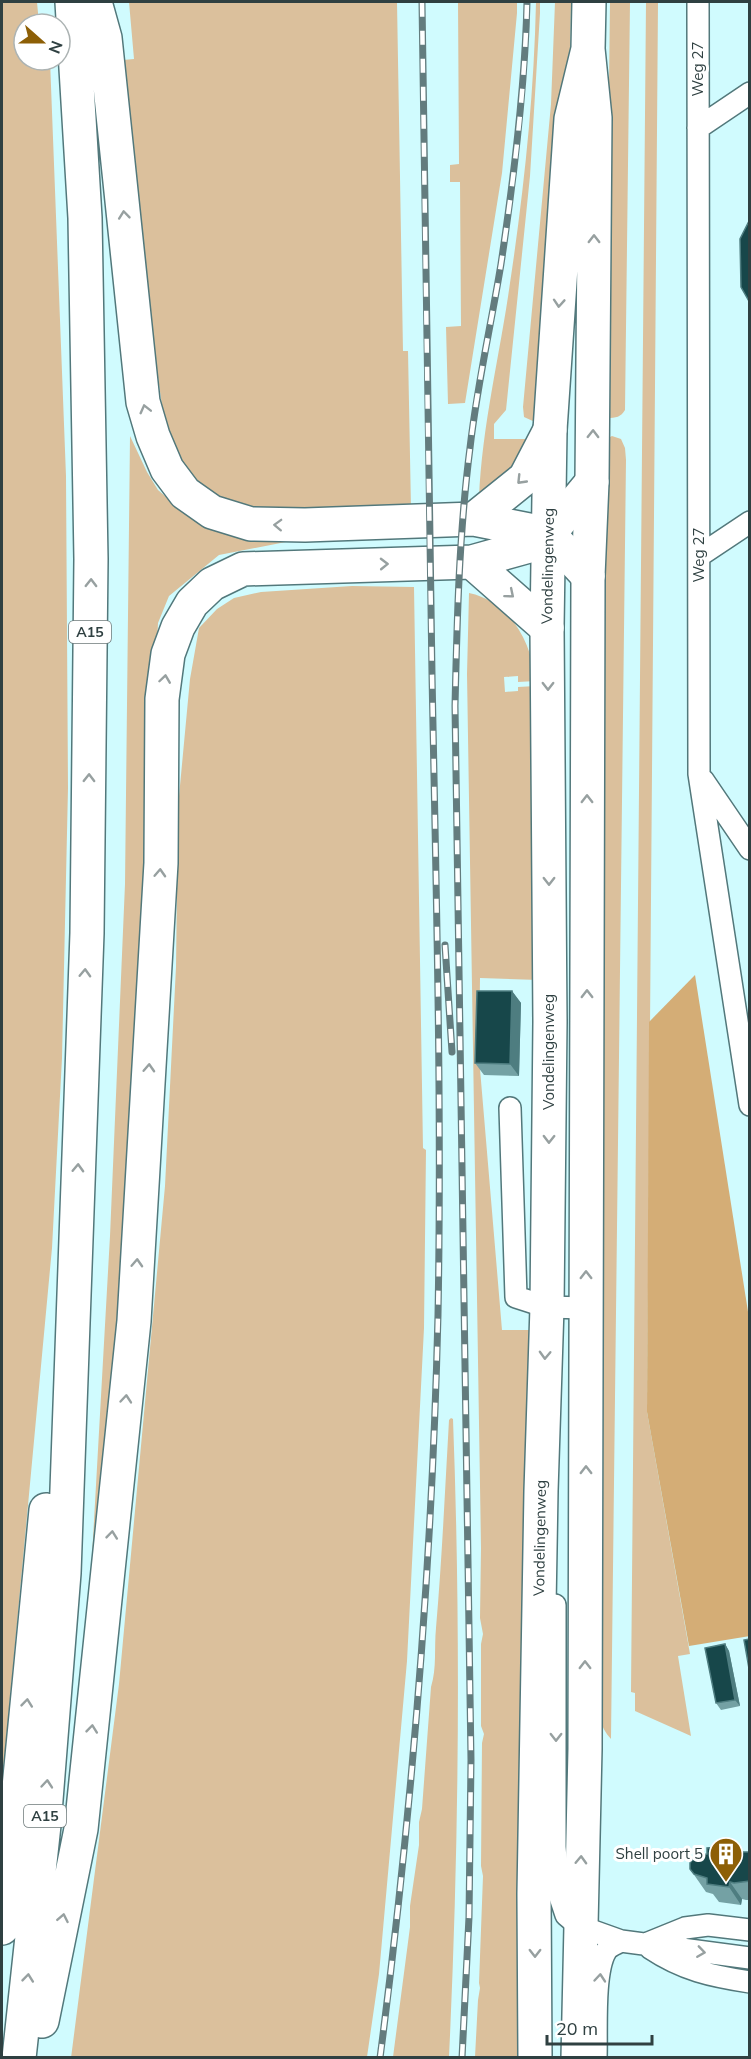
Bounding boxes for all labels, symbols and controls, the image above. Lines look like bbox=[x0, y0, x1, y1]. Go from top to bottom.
north arrow bbox=[12, 12, 72, 72]
text: N bbox=[45, 38, 68, 57]
street label: Weg 27 bbox=[688, 42, 707, 96]
one-way arrow bbox=[118, 210, 131, 219]
one-way arrow bbox=[588, 234, 600, 243]
one-way arrow bbox=[552, 299, 565, 308]
one-way arrow bbox=[140, 404, 152, 415]
one-way arrow bbox=[587, 429, 599, 438]
one-way arrow bbox=[517, 473, 528, 484]
street label: Vondelingenweg bbox=[537, 508, 558, 624]
one-way arrow bbox=[273, 518, 282, 531]
street label: Weg 27 bbox=[689, 528, 708, 582]
one-way arrow bbox=[379, 558, 388, 571]
one-way arrow bbox=[85, 578, 97, 587]
one-way arrow bbox=[503, 587, 514, 598]
road number: A15 bbox=[69, 621, 111, 643]
one-way arrow bbox=[158, 674, 171, 683]
one-way arrow bbox=[542, 682, 554, 691]
one-way arrow bbox=[83, 773, 95, 782]
one-way arrow bbox=[581, 795, 593, 804]
one-way arrow bbox=[154, 869, 167, 878]
one-way arrow bbox=[543, 877, 555, 886]
one-way arrow bbox=[79, 968, 92, 977]
one-way arrow bbox=[581, 990, 593, 999]
street label: Vondelingenweg bbox=[539, 994, 558, 1110]
one-way arrow bbox=[142, 1063, 155, 1072]
one-way arrow bbox=[543, 1135, 555, 1144]
one-way arrow bbox=[72, 1163, 84, 1172]
one-way arrow bbox=[131, 1258, 144, 1267]
one-way arrow bbox=[580, 1271, 592, 1280]
one-way arrow bbox=[539, 1351, 552, 1360]
one-way arrow bbox=[119, 1394, 132, 1403]
one-way arrow bbox=[580, 1466, 592, 1475]
street label: Vondelingenweg bbox=[529, 1480, 550, 1596]
one-way arrow bbox=[106, 1530, 118, 1539]
one-way arrow bbox=[579, 1661, 591, 1670]
one-way arrow bbox=[20, 1699, 33, 1708]
one-way arrow bbox=[85, 1724, 98, 1733]
one-way arrow bbox=[549, 1733, 562, 1742]
one-way arrow bbox=[40, 1780, 53, 1789]
road number: A15 bbox=[24, 1805, 66, 1827]
building icon: Shell poort 5 bbox=[708, 1836, 744, 1883]
place label: Shell poort 5 bbox=[616, 1844, 703, 1863]
one-way arrow bbox=[575, 1856, 588, 1865]
one-way arrow bbox=[56, 1913, 69, 1923]
one-way arrow bbox=[697, 1945, 706, 1957]
one-way arrow bbox=[529, 1948, 541, 1957]
one-way arrow bbox=[21, 1974, 34, 1983]
one-way arrow bbox=[593, 1974, 606, 1983]
scale bar bbox=[547, 2008, 652, 2046]
text: 20 m bbox=[556, 2017, 598, 2040]

